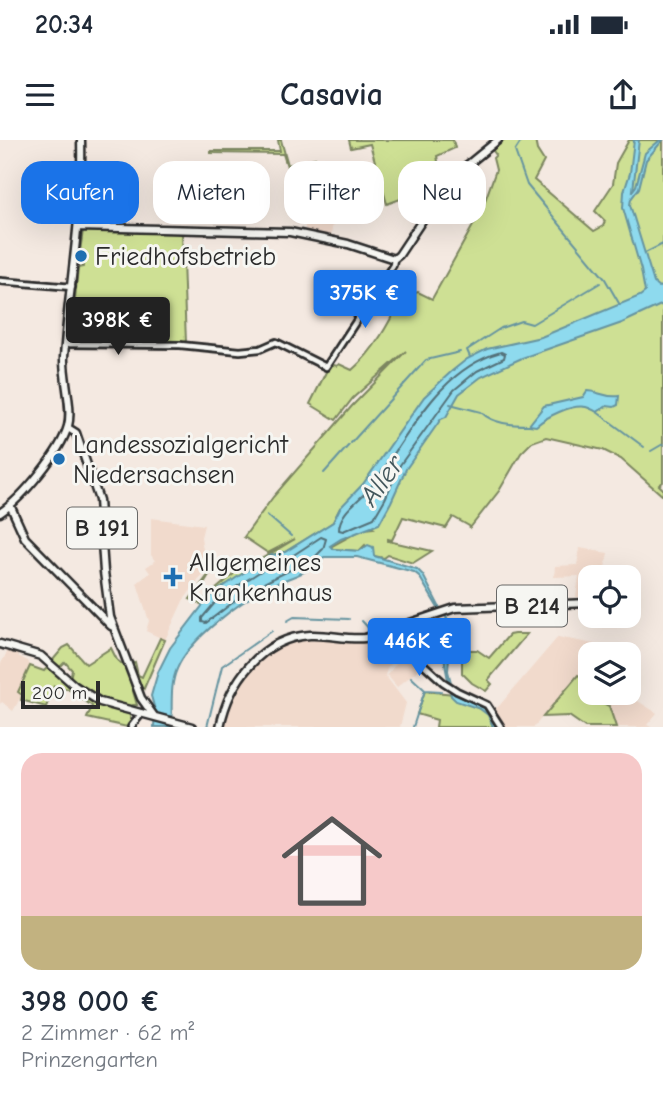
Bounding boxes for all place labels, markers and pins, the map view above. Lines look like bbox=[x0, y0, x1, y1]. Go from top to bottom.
place label: Friedhofsbetrieb bbox=[95, 242, 276, 272]
marker: Friedhofsbetrieb bbox=[73, 248, 89, 264]
pin: 375K € bbox=[308, 270, 422, 330]
pin: 398K € bbox=[61, 298, 175, 357]
place label: Landessozialgericht Niedersachsen bbox=[73, 430, 290, 490]
marker: Landessozialgericht Niedersachsen bbox=[51, 451, 67, 467]
place label: Allgemeines Krankenhaus bbox=[189, 548, 332, 608]
marker: Allgemeines Krankenhaus bbox=[163, 567, 183, 587]
pin: 446K € bbox=[362, 618, 476, 678]

